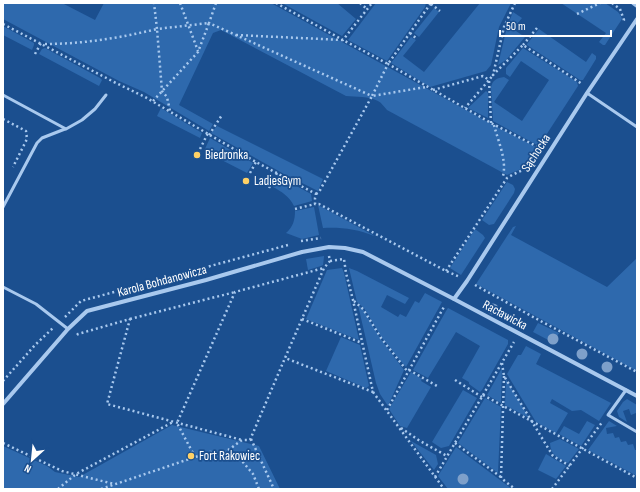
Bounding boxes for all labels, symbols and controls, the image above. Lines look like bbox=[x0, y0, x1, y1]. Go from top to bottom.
scale bar bbox=[500, 12, 611, 38]
text: 50 m bbox=[506, 19, 526, 34]
street label: Sąchocka bbox=[518, 131, 554, 175]
place label: Biedronka bbox=[205, 147, 248, 163]
marker: Biedronka bbox=[192, 150, 202, 160]
place label: LadiesGym bbox=[254, 173, 301, 189]
marker: LadiesGym bbox=[241, 176, 251, 186]
street label: Karola Bohdanowicza bbox=[116, 261, 208, 301]
street label: Racławicka bbox=[480, 297, 530, 333]
north arrow bbox=[12, 440, 52, 480]
place label: Fort Rakowiec bbox=[199, 448, 260, 464]
marker: Fort Rakowiec bbox=[186, 451, 196, 461]
text: N bbox=[22, 461, 33, 476]

